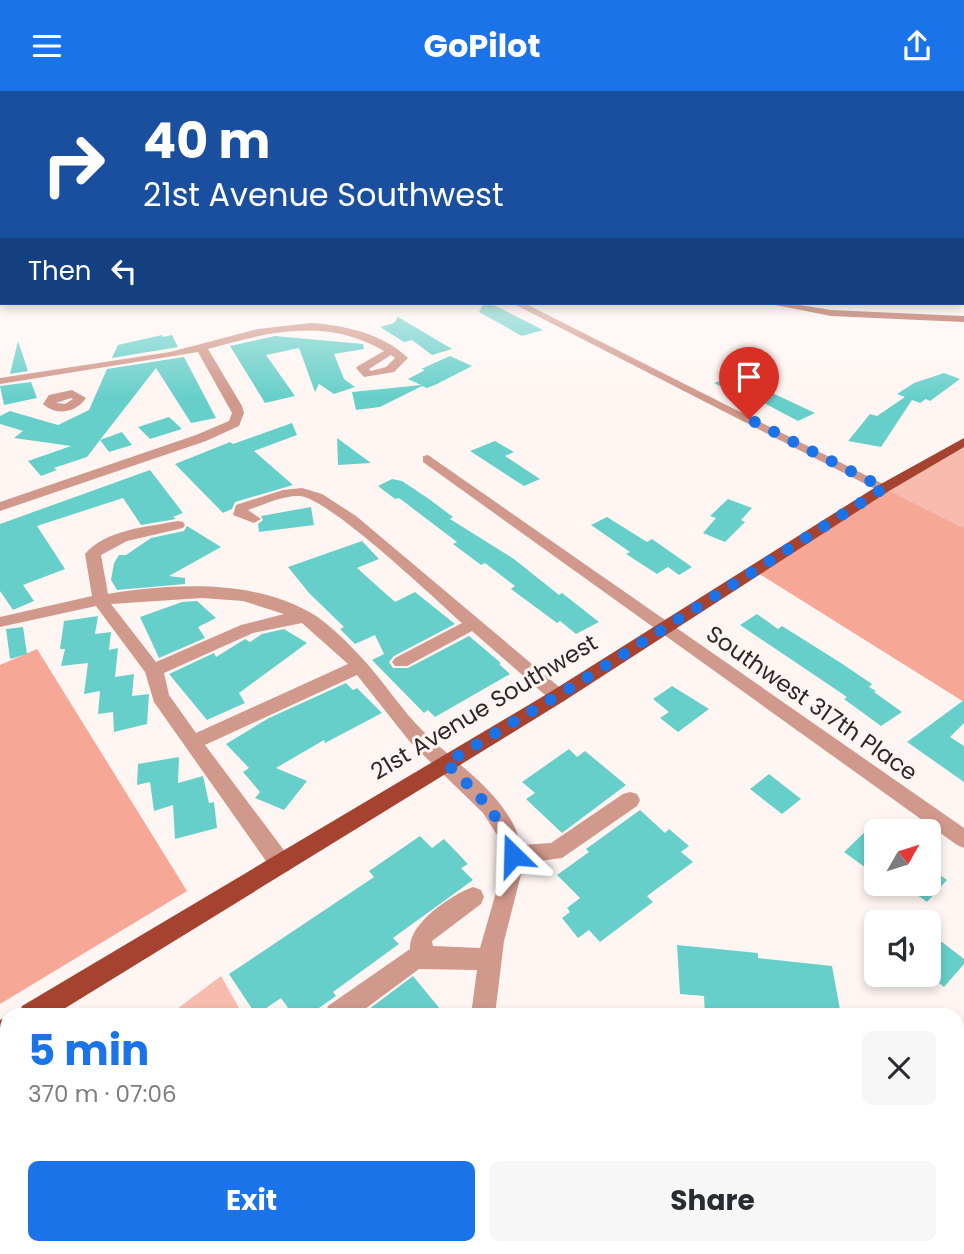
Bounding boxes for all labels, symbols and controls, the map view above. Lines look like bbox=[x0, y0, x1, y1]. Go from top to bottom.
text: GoPilot bbox=[424, 23, 541, 68]
icon: menu bbox=[28, 27, 66, 65]
icon: share bbox=[898, 27, 936, 65]
text: 40 m bbox=[143, 107, 270, 175]
icon: right bbox=[28, 119, 119, 210]
text: 21st Avenue Southwest bbox=[143, 172, 504, 217]
icon: left bbox=[105, 252, 143, 290]
text: Then bbox=[28, 253, 91, 289]
pin bbox=[719, 347, 779, 419]
icon: arrive bbox=[730, 358, 768, 396]
street label: Southwest 317th Place bbox=[700, 618, 924, 788]
street label: 21st Avenue Southwest bbox=[365, 627, 603, 787]
position arrow bbox=[476, 818, 550, 892]
north arrow bbox=[864, 819, 942, 896]
map controls bbox=[864, 819, 941, 987]
button: sound bbox=[864, 910, 941, 987]
text: 5 min bbox=[28, 1021, 149, 1080]
button: close bbox=[862, 1031, 936, 1105]
text: 370 m · 07:06 bbox=[28, 1078, 177, 1110]
button: Exit bbox=[28, 1161, 475, 1241]
button: Share bbox=[489, 1161, 936, 1241]

